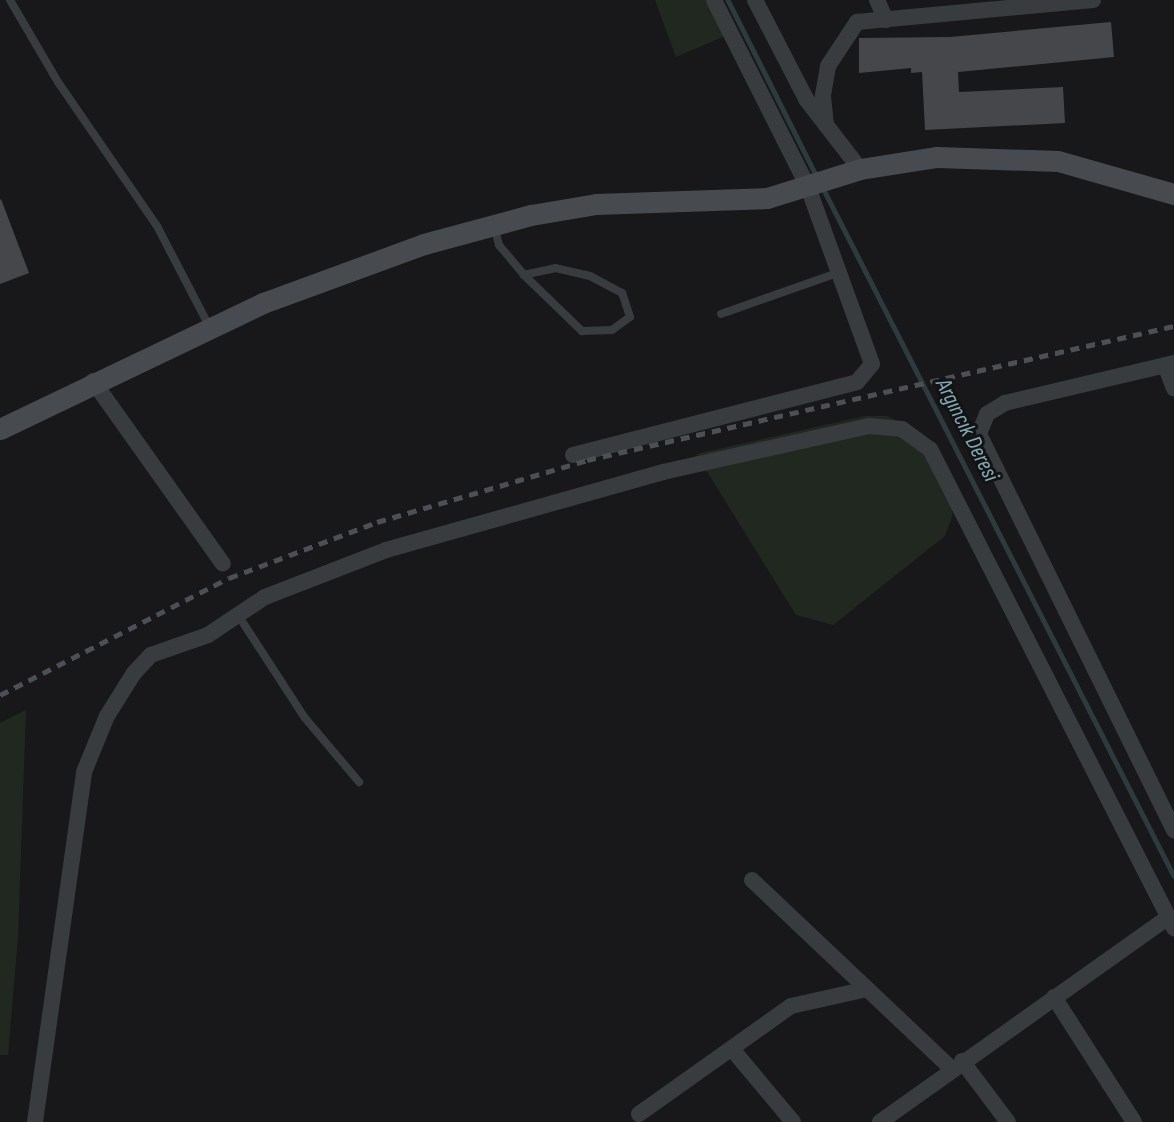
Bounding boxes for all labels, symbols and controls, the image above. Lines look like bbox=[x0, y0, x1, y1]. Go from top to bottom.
water label: Argıncık Deresi bbox=[929, 374, 1005, 486]

